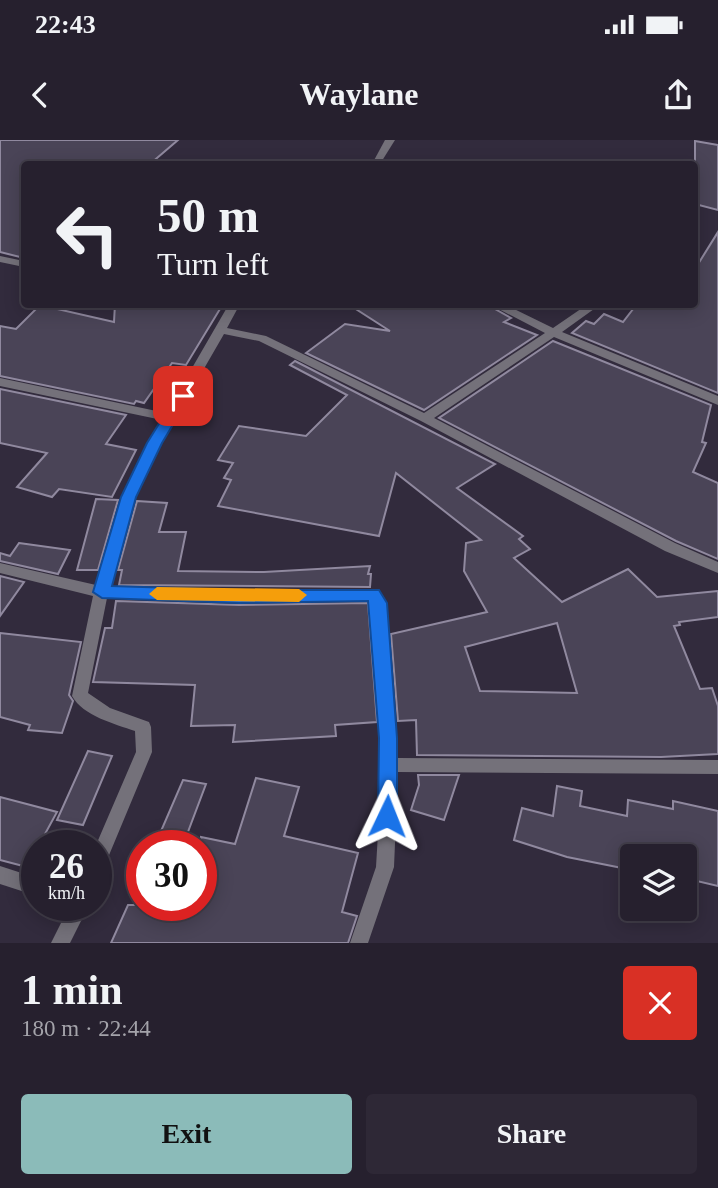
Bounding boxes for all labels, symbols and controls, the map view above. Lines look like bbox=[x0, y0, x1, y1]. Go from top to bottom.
text: 22:43 bbox=[35, 10, 96, 39]
icon: back bbox=[21, 76, 59, 114]
text: Waylane bbox=[299, 76, 419, 112]
icon: share bbox=[659, 76, 697, 114]
text: 50 m bbox=[157, 188, 259, 243]
icon: left bbox=[42, 189, 133, 280]
text: Turn left bbox=[157, 246, 269, 282]
pin bbox=[153, 366, 213, 426]
icon: arrive bbox=[164, 377, 202, 415]
position arrow bbox=[350, 779, 424, 853]
speed limit sign: 30 bbox=[126, 830, 217, 921]
map controls bbox=[620, 844, 697, 921]
button: layers bbox=[620, 844, 697, 921]
text: 26 bbox=[49, 847, 84, 886]
text: km/h bbox=[48, 883, 85, 903]
button: close bbox=[623, 966, 697, 1040]
text: 1 min bbox=[21, 967, 123, 1013]
text: 180 m · 22:44 bbox=[21, 1016, 151, 1041]
button: Exit bbox=[21, 1094, 352, 1174]
button: Share bbox=[366, 1094, 697, 1174]

